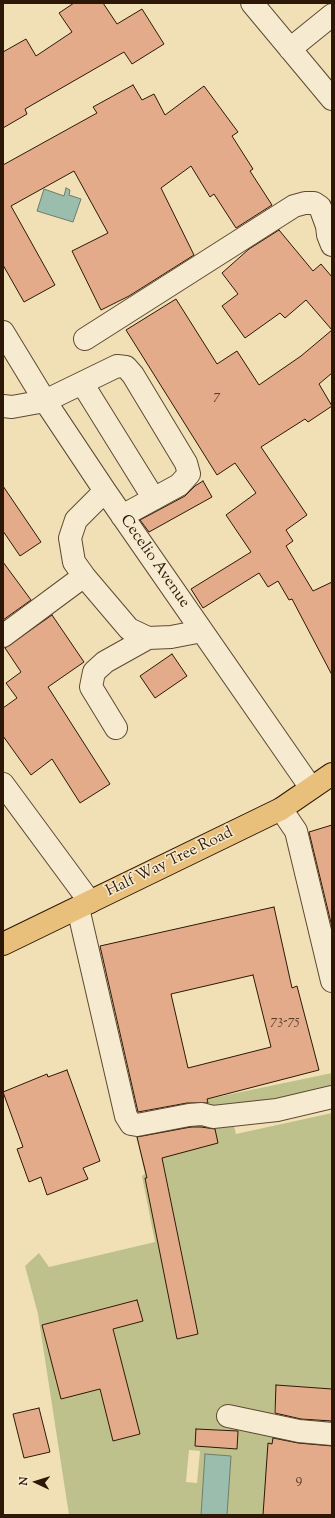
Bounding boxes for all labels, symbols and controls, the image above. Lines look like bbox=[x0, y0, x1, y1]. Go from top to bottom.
house number: 7 bbox=[213, 389, 221, 405]
street label: Cecelio Avenue bbox=[115, 512, 193, 612]
street label: Half Way Tree Road bbox=[103, 824, 237, 902]
house number: 73-75 bbox=[270, 1014, 300, 1030]
north arrow bbox=[16, 1462, 56, 1502]
house number: 9 bbox=[296, 1473, 302, 1489]
text: N bbox=[16, 1476, 32, 1486]

